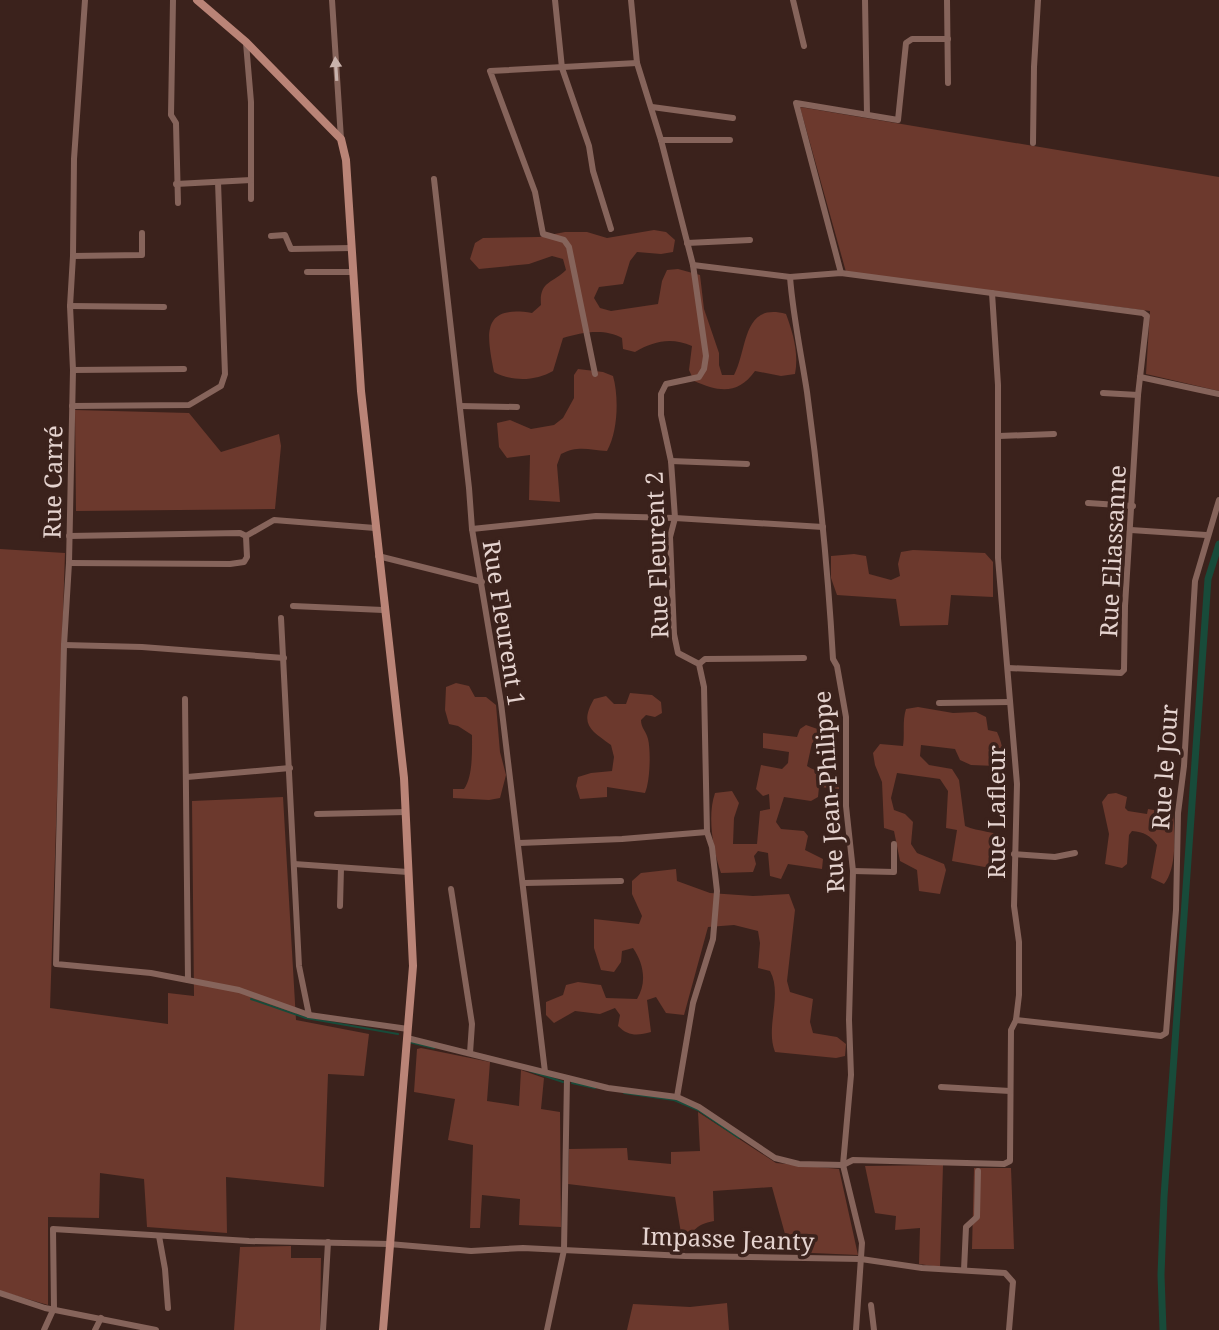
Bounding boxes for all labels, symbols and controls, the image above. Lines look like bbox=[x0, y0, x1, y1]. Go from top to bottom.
one-way arrow bbox=[329, 56, 342, 81]
street label: Rue Carré bbox=[35, 425, 69, 539]
street label: Rue Eliassanne bbox=[1091, 464, 1133, 638]
street label: Rue Fleurent 2 bbox=[637, 471, 675, 639]
street label: Rue Fleurent 1 bbox=[476, 538, 534, 708]
street label: Rue Jean-Philippe bbox=[804, 690, 852, 894]
street label: Rue le Jour bbox=[1143, 703, 1185, 831]
street label: Rue Lafleur bbox=[979, 745, 1012, 879]
street label: Impasse Jeanty bbox=[641, 1218, 815, 1258]

